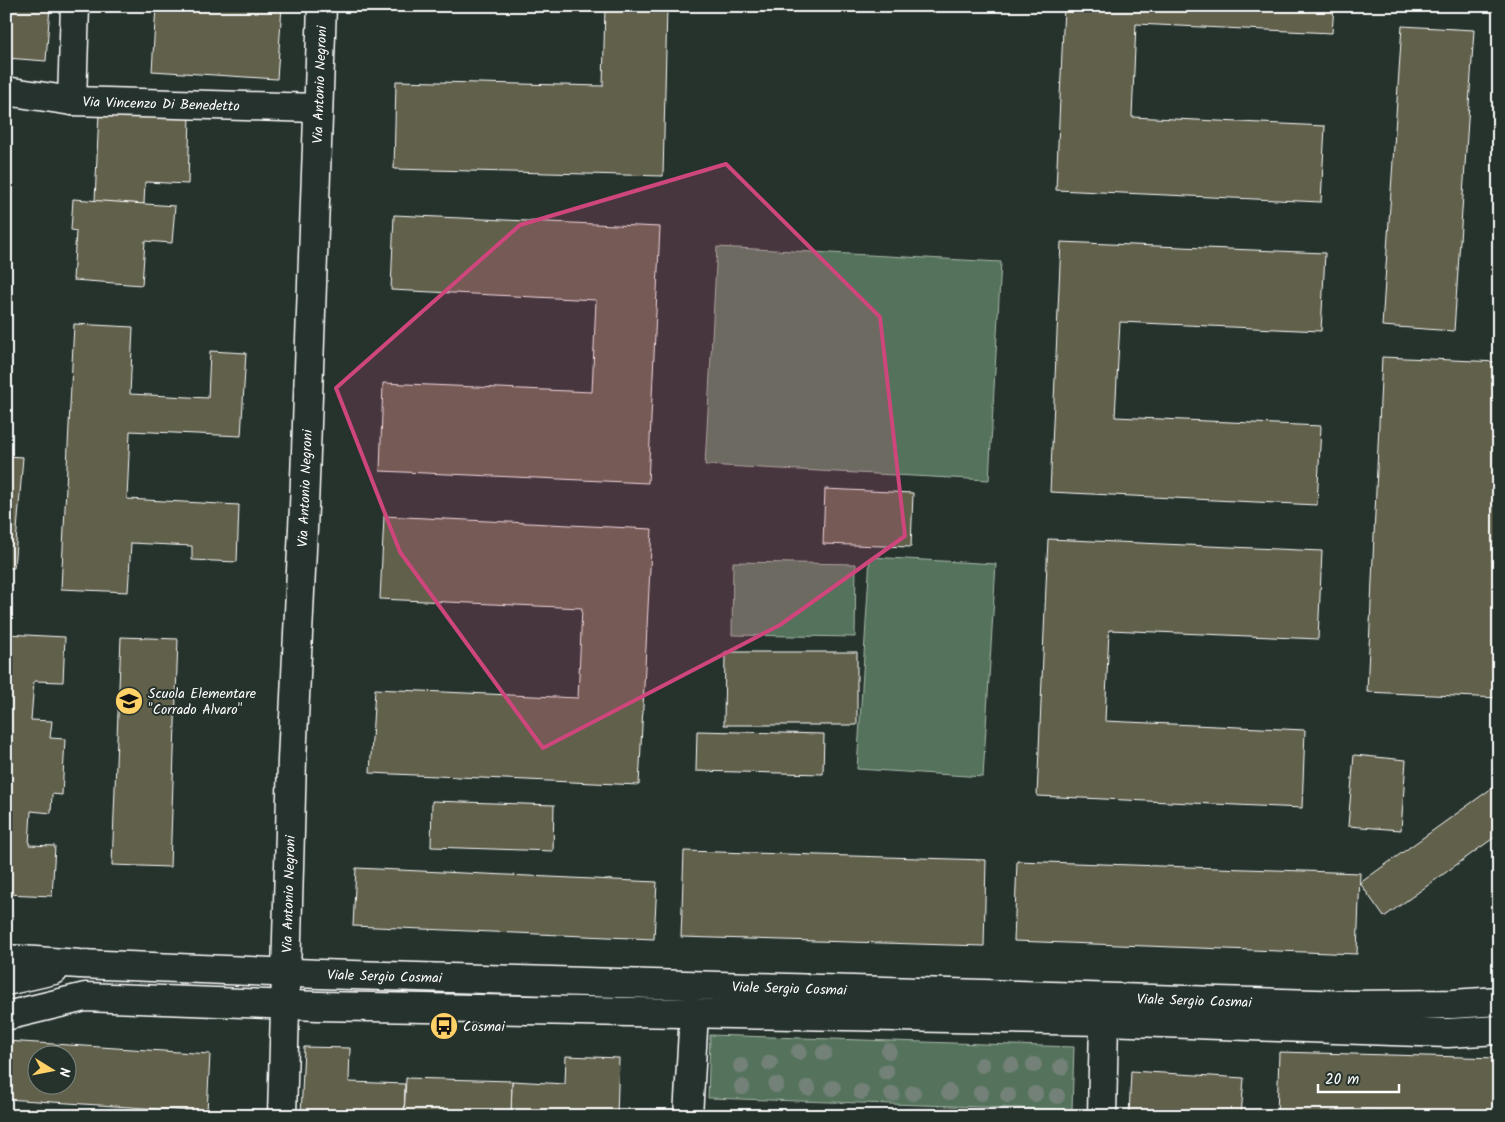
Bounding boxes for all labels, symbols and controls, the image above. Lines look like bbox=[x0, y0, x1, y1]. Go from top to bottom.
street label: Via Antonio Negroni bbox=[307, 25, 333, 144]
street label: Via Vincenzo Di Benedetto bbox=[82, 91, 240, 118]
street label: Via Antonio Negroni bbox=[292, 429, 319, 548]
place label: Scuola Elementare "Corrado Alvaro" bbox=[148, 683, 257, 721]
school or university icon: Scuola Elementare "Corrado Alvaro" bbox=[114, 686, 144, 716]
street label: Via Antonio Negroni bbox=[277, 834, 302, 953]
street label: Viale Sergio Cosmai bbox=[327, 964, 443, 990]
street label: Viale Sergio Cosmai bbox=[732, 976, 848, 1002]
street label: Viale Sergio Cosmai bbox=[1136, 989, 1253, 1014]
bus stop icon: Cosmai bbox=[429, 1011, 459, 1041]
place label: Cosmai bbox=[463, 1016, 505, 1038]
north arrow bbox=[28, 1044, 78, 1094]
scale bar bbox=[1318, 1062, 1399, 1094]
text: N bbox=[52, 1066, 75, 1079]
text: 20 m bbox=[1325, 1068, 1359, 1092]

